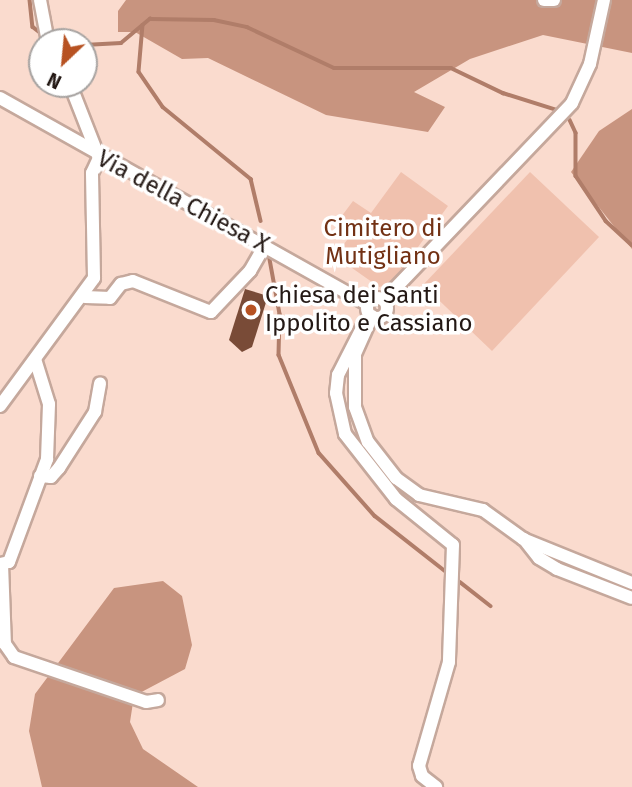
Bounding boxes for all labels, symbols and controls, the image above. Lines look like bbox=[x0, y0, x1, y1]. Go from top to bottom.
north arrow bbox=[28, 28, 98, 98]
text: N bbox=[44, 67, 65, 94]
street label: Via della Chiesa X bbox=[92, 145, 274, 259]
park label: Cimitero di Mutigliano bbox=[324, 215, 442, 271]
place label: Chiesa dei Santi Ippolito e Cassiano bbox=[265, 282, 473, 338]
marker: Chiesa dei Santi Ippolito e Cassiano bbox=[243, 302, 259, 318]

